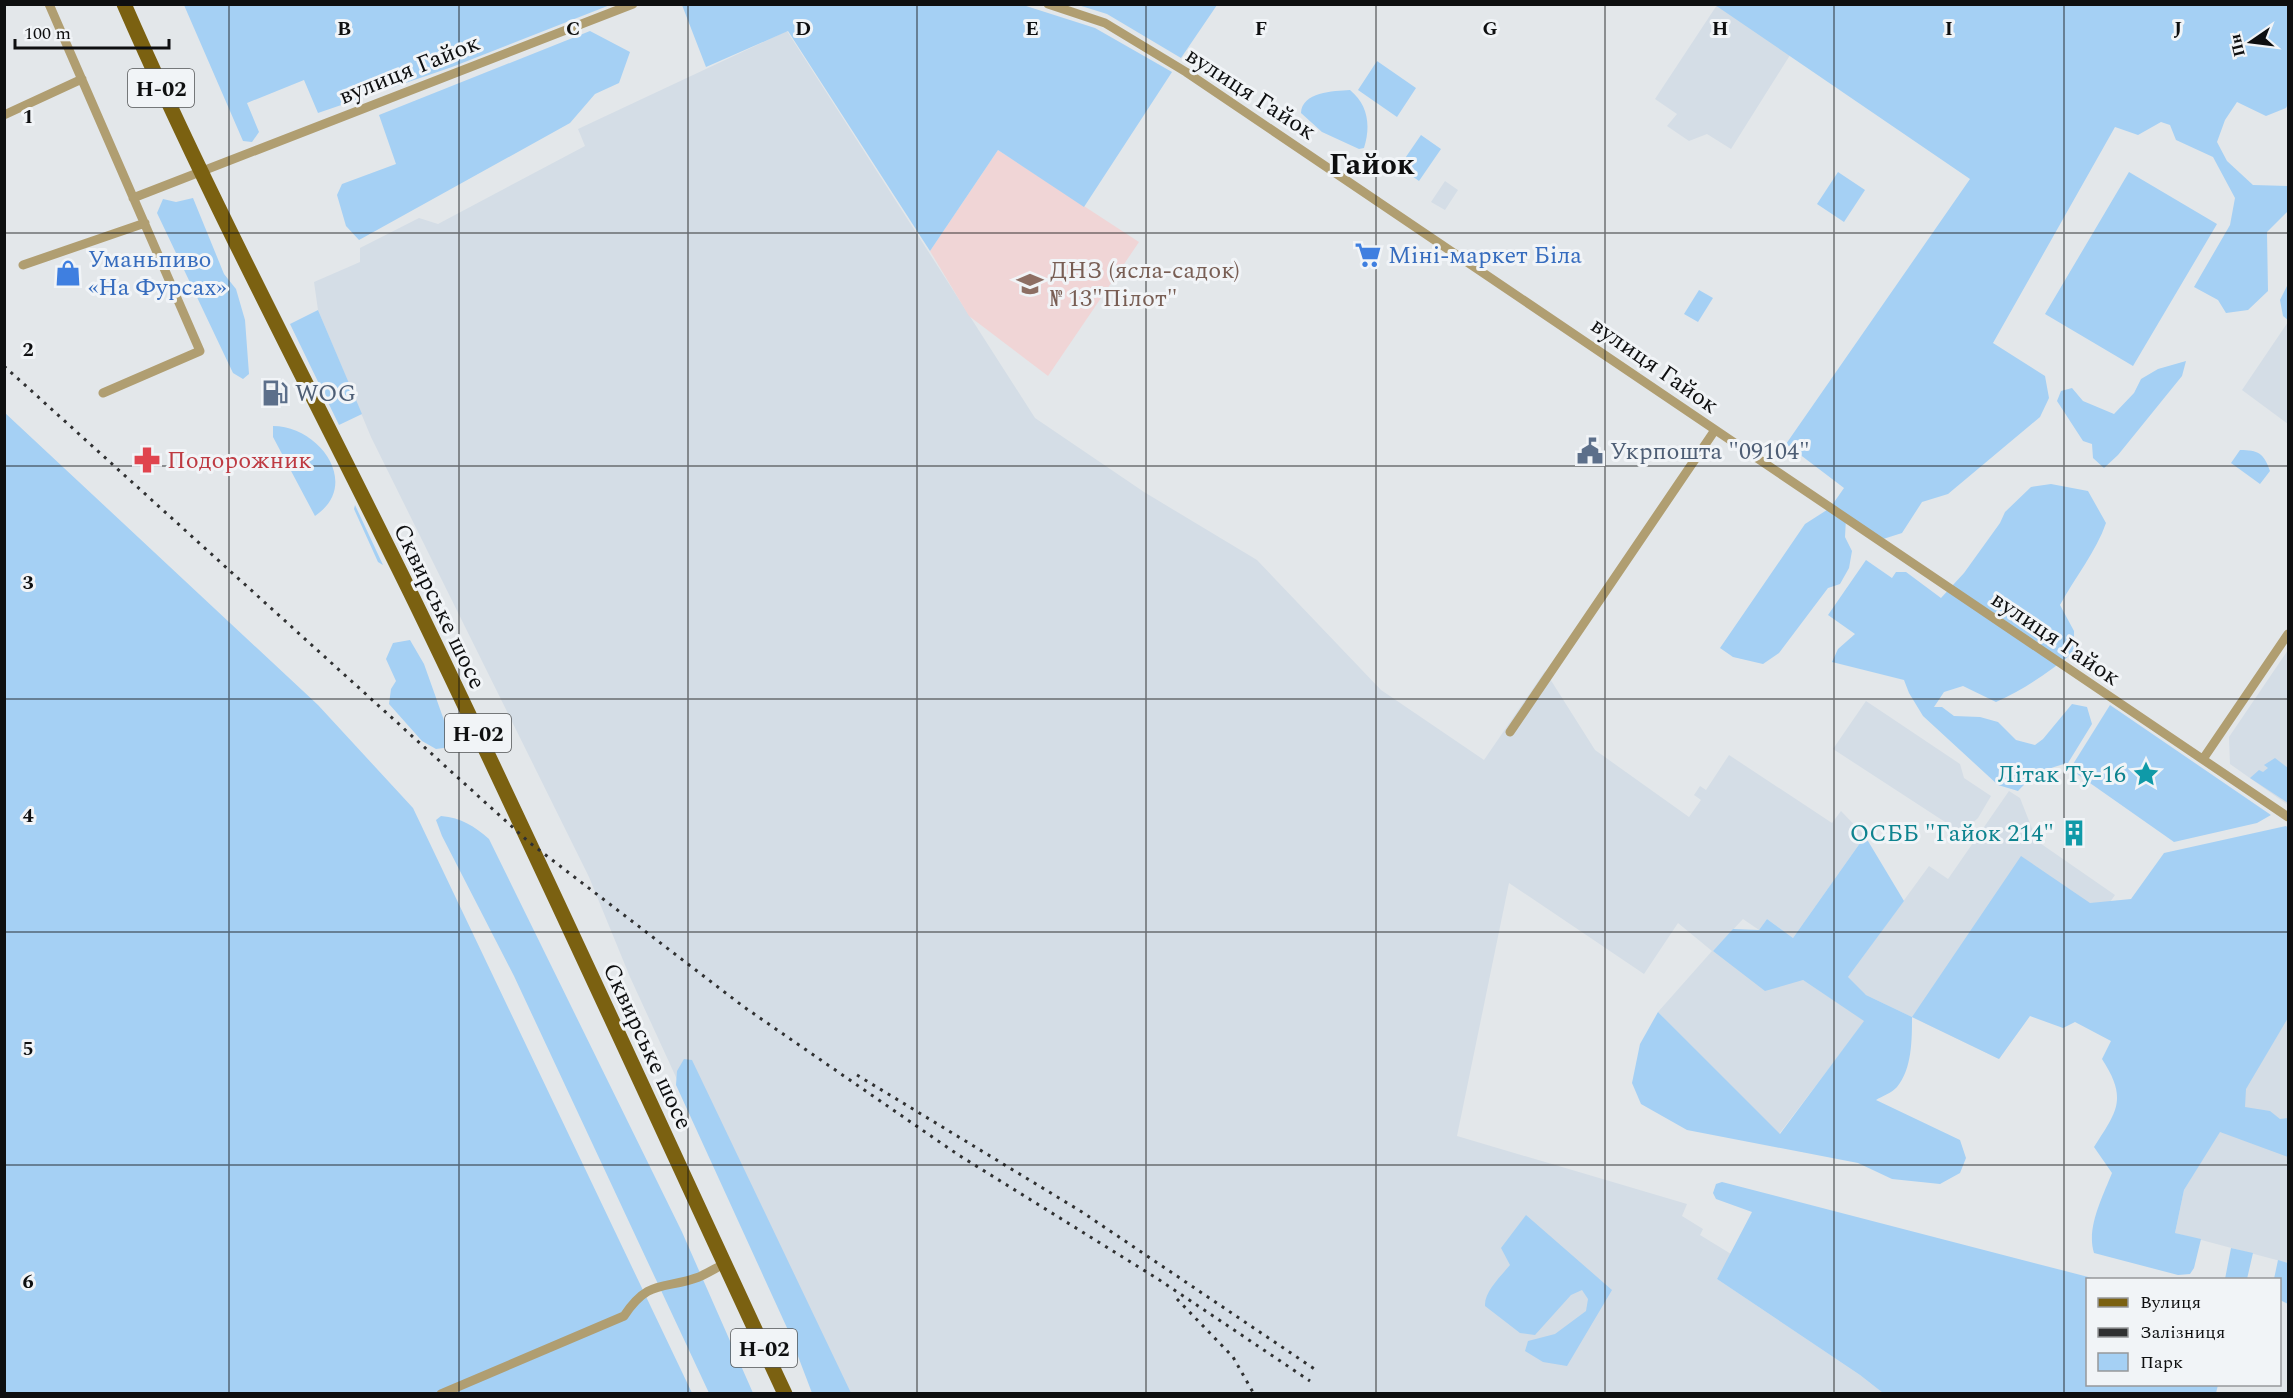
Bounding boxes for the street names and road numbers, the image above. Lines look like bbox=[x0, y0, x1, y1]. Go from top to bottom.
street label: вулиця Гайок bbox=[333, 25, 485, 115]
street label: вулиця Гайок bbox=[1178, 38, 1323, 150]
road number: Н-02 bbox=[128, 69, 194, 107]
street label: вулиця Гайок bbox=[1583, 308, 1726, 423]
street label: Сквирське шосе bbox=[383, 517, 495, 695]
street label: вулиця Гайок bbox=[1983, 582, 2128, 696]
road number: Н-02 bbox=[445, 714, 511, 752]
street label: Сквирське шосе bbox=[593, 957, 702, 1136]
road number: Н-02 bbox=[731, 1329, 797, 1367]

